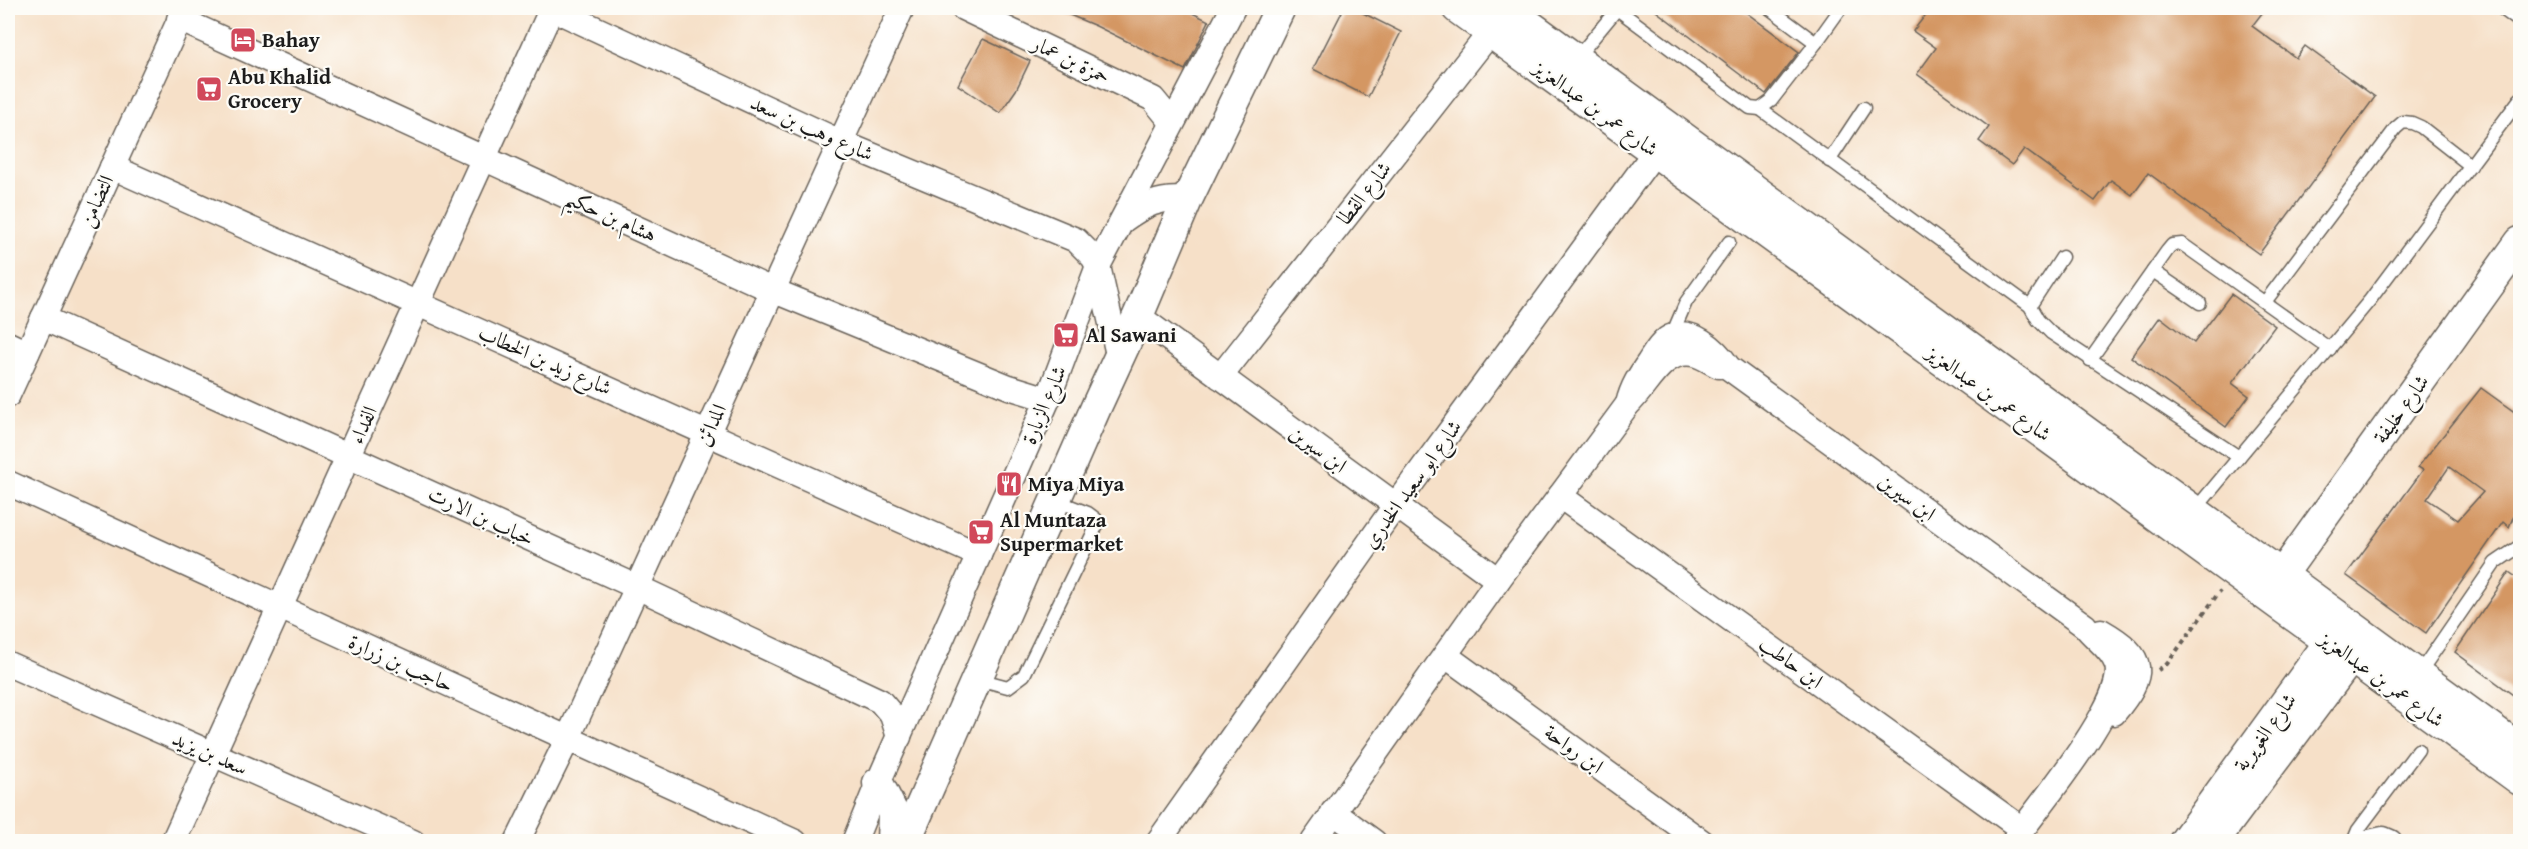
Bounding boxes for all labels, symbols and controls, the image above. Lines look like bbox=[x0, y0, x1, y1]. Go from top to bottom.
place label: Bahay bbox=[262, 24, 320, 55]
hotel icon: Bahay bbox=[228, 25, 258, 55]
street label: حمزة بن عمار bbox=[1025, 26, 1115, 92]
street label: شارع عمر بن عبدالعزيز bbox=[1524, 50, 1665, 166]
place label: Abu Khalid Grocery bbox=[228, 61, 331, 116]
supermarket icon: Abu Khalid Grocery bbox=[194, 74, 224, 104]
street label: شارع وهب بن سعد bbox=[744, 87, 879, 171]
street label: شارع القطا bbox=[1329, 154, 1401, 233]
street label: التضامن bbox=[70, 170, 121, 232]
street label: هشام بن حكيم bbox=[558, 182, 662, 255]
street label: شارع زيد بن الخطاب bbox=[472, 316, 617, 406]
place label: Al Sawani bbox=[1086, 319, 1177, 350]
supermarket icon: Al Sawani bbox=[1051, 320, 1081, 350]
street label: شارع عمر بن عبدالعزيز bbox=[1917, 335, 2058, 451]
street label: شارع الزبارة bbox=[1013, 361, 1077, 450]
street label: شارع خليفة bbox=[2365, 368, 2439, 452]
street label: المدائن bbox=[687, 398, 734, 451]
street label: الفداء bbox=[341, 401, 385, 449]
street label: شارع ابو سعيد الخدري bbox=[1354, 413, 1471, 556]
street label: ابن سيرين bbox=[1283, 417, 1354, 480]
street label: ابن سيرين bbox=[1872, 465, 1943, 528]
place label: Miya Miya bbox=[1028, 468, 1124, 499]
restaurant icon: Miya Miya bbox=[994, 469, 1024, 499]
street label: خباب بن الارت bbox=[423, 477, 539, 554]
place label: Al Muntaza Supermarket bbox=[1000, 504, 1123, 559]
supermarket icon: Al Muntaza Supermarket bbox=[966, 517, 996, 547]
street label: شارع عمر بن عبدالعزيز bbox=[2310, 621, 2451, 737]
street label: حاجب بن زرارة bbox=[344, 626, 459, 700]
street label: ابن حاطب bbox=[1753, 628, 1830, 696]
street label: شارع الغويرية bbox=[2225, 686, 2306, 779]
street label: ابن رواحة bbox=[1538, 716, 1610, 781]
street label: سعد بن يزيد bbox=[167, 722, 253, 783]

